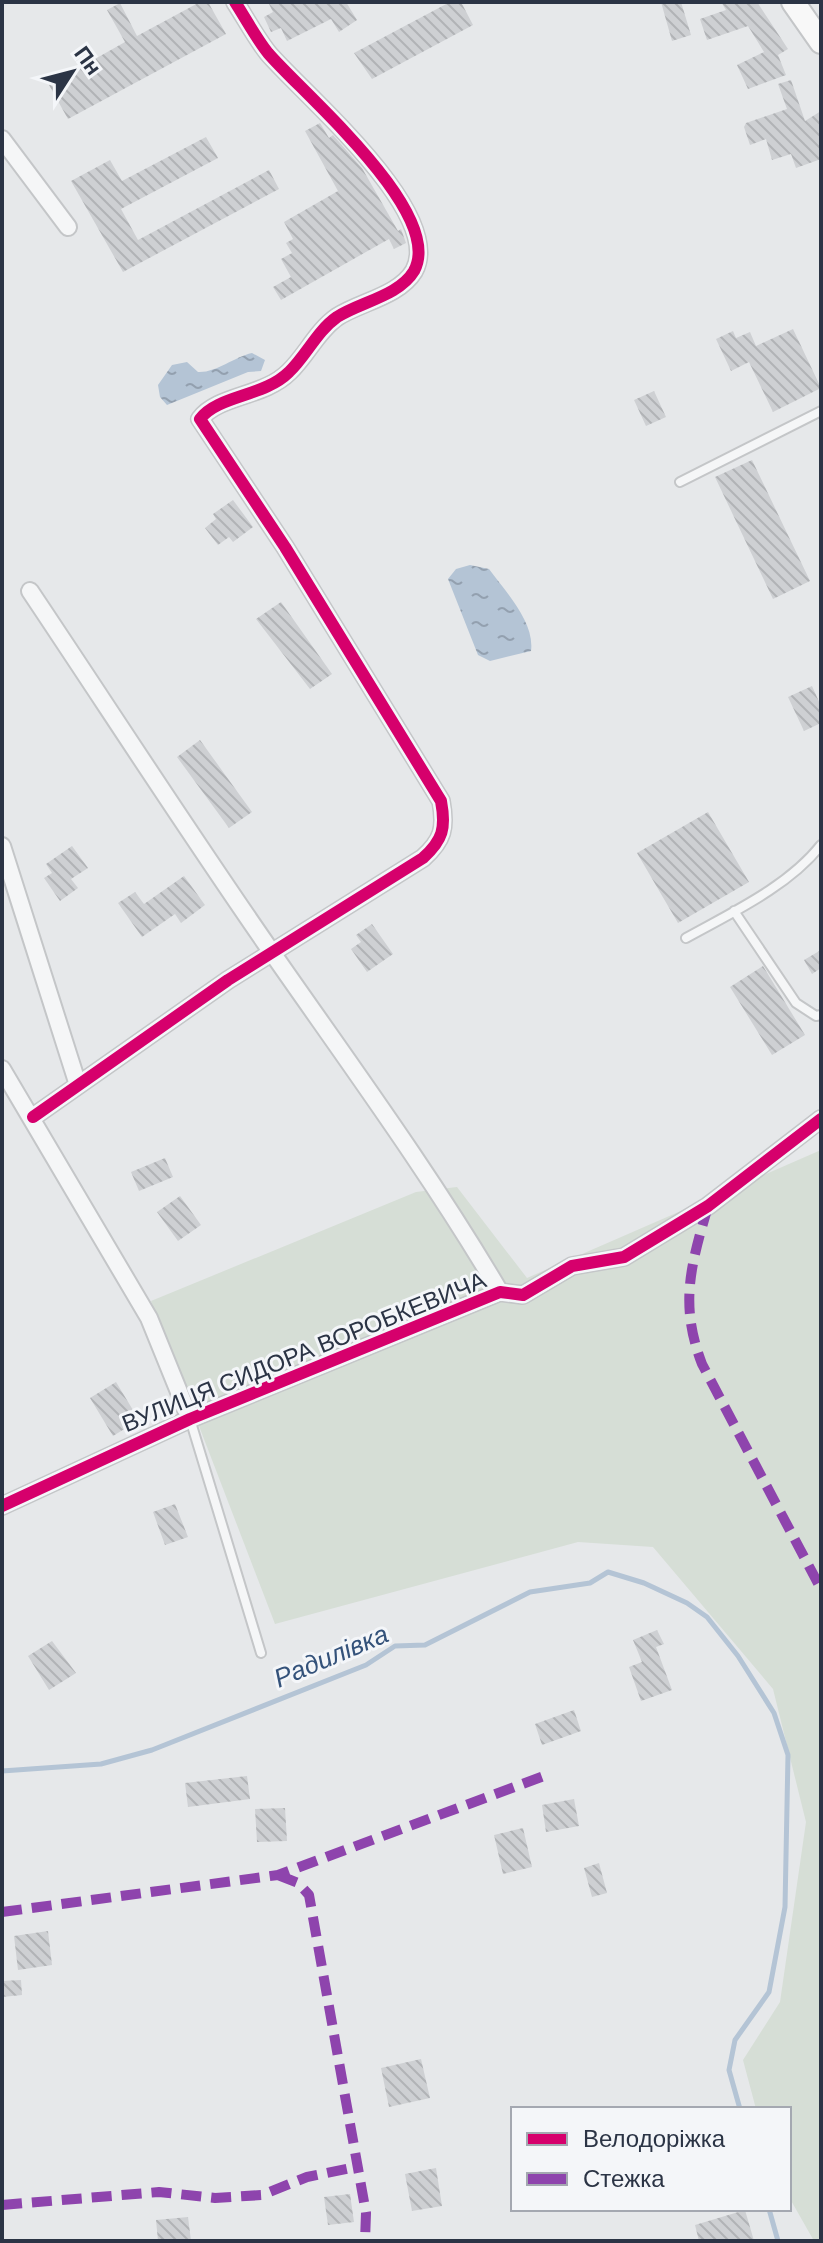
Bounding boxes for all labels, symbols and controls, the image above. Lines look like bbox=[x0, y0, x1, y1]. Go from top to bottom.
north arrow bbox=[32, 32, 112, 112]
text: Пн bbox=[69, 41, 106, 80]
street label: ВУЛИЦЯ СИДОРА ВОРОБКЕВИЧА bbox=[118, 1266, 490, 1437]
water label: Радилівка bbox=[269, 1618, 393, 1694]
legend bbox=[511, 2107, 791, 2211]
text: Велодоріжка bbox=[583, 2125, 726, 2152]
text: Стежка bbox=[583, 2165, 665, 2192]

